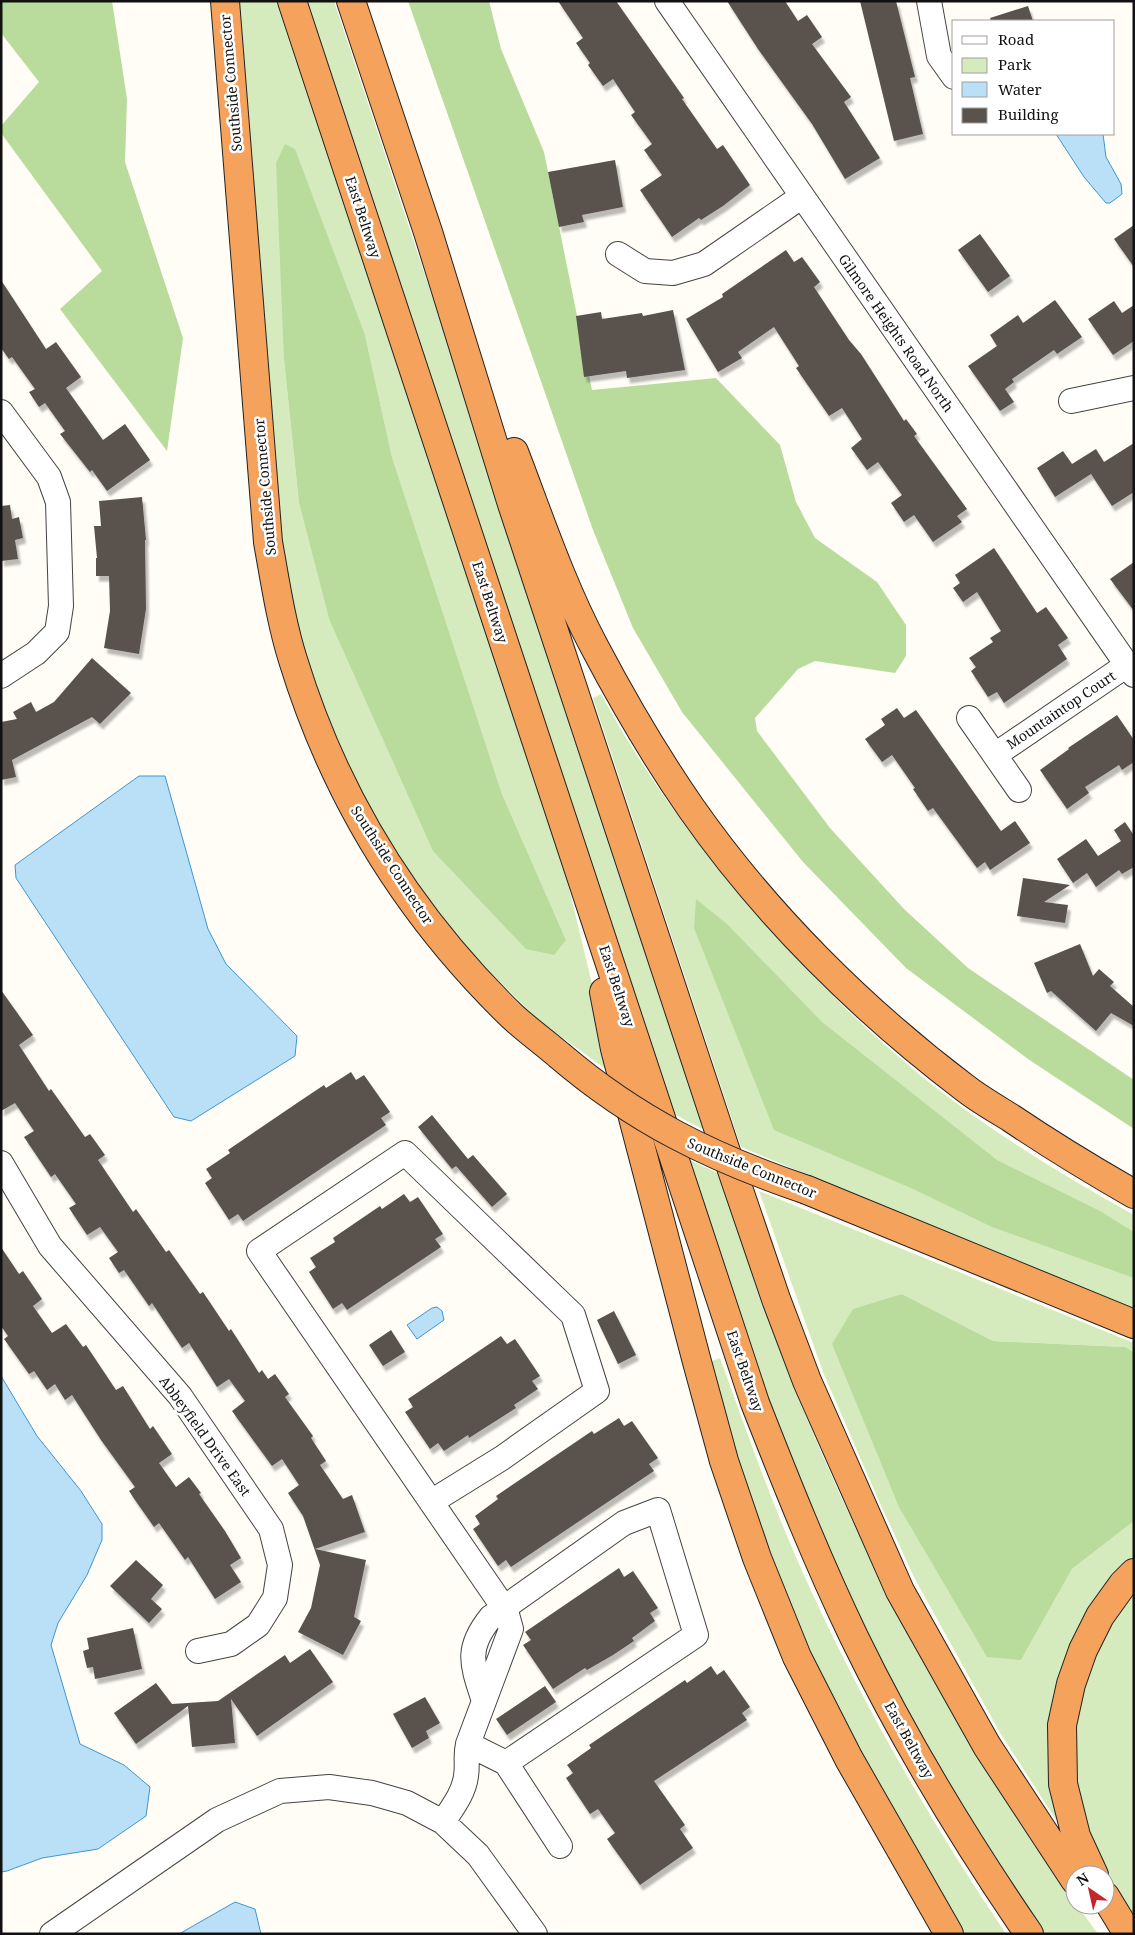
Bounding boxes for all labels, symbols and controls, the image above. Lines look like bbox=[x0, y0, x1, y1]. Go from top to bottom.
street label: Southside Connector bbox=[215, 13, 246, 152]
legend bbox=[952, 20, 1115, 135]
text: Road bbox=[998, 29, 1034, 49]
text: Park bbox=[998, 54, 1032, 74]
text: Water bbox=[998, 79, 1041, 99]
text: Building bbox=[998, 104, 1059, 124]
street label: East Beltway bbox=[341, 173, 386, 260]
street label: Gilmore Heights Road North bbox=[834, 250, 958, 416]
street label: Southside Connector bbox=[249, 417, 280, 556]
street label: East Beltway bbox=[468, 558, 513, 645]
street label: Mountaintop Court bbox=[1002, 666, 1119, 753]
street label: Southside Connector bbox=[347, 802, 438, 928]
street label: East Beltway bbox=[595, 942, 640, 1029]
street label: Southside Connector bbox=[685, 1133, 820, 1202]
street label: East Beltway bbox=[723, 1328, 768, 1414]
street label: Abbeyfield Drive East bbox=[155, 1372, 255, 1500]
street label: East Beltway bbox=[881, 1698, 938, 1782]
north arrow bbox=[1065, 1865, 1115, 1915]
text: N bbox=[1073, 1868, 1092, 1890]

